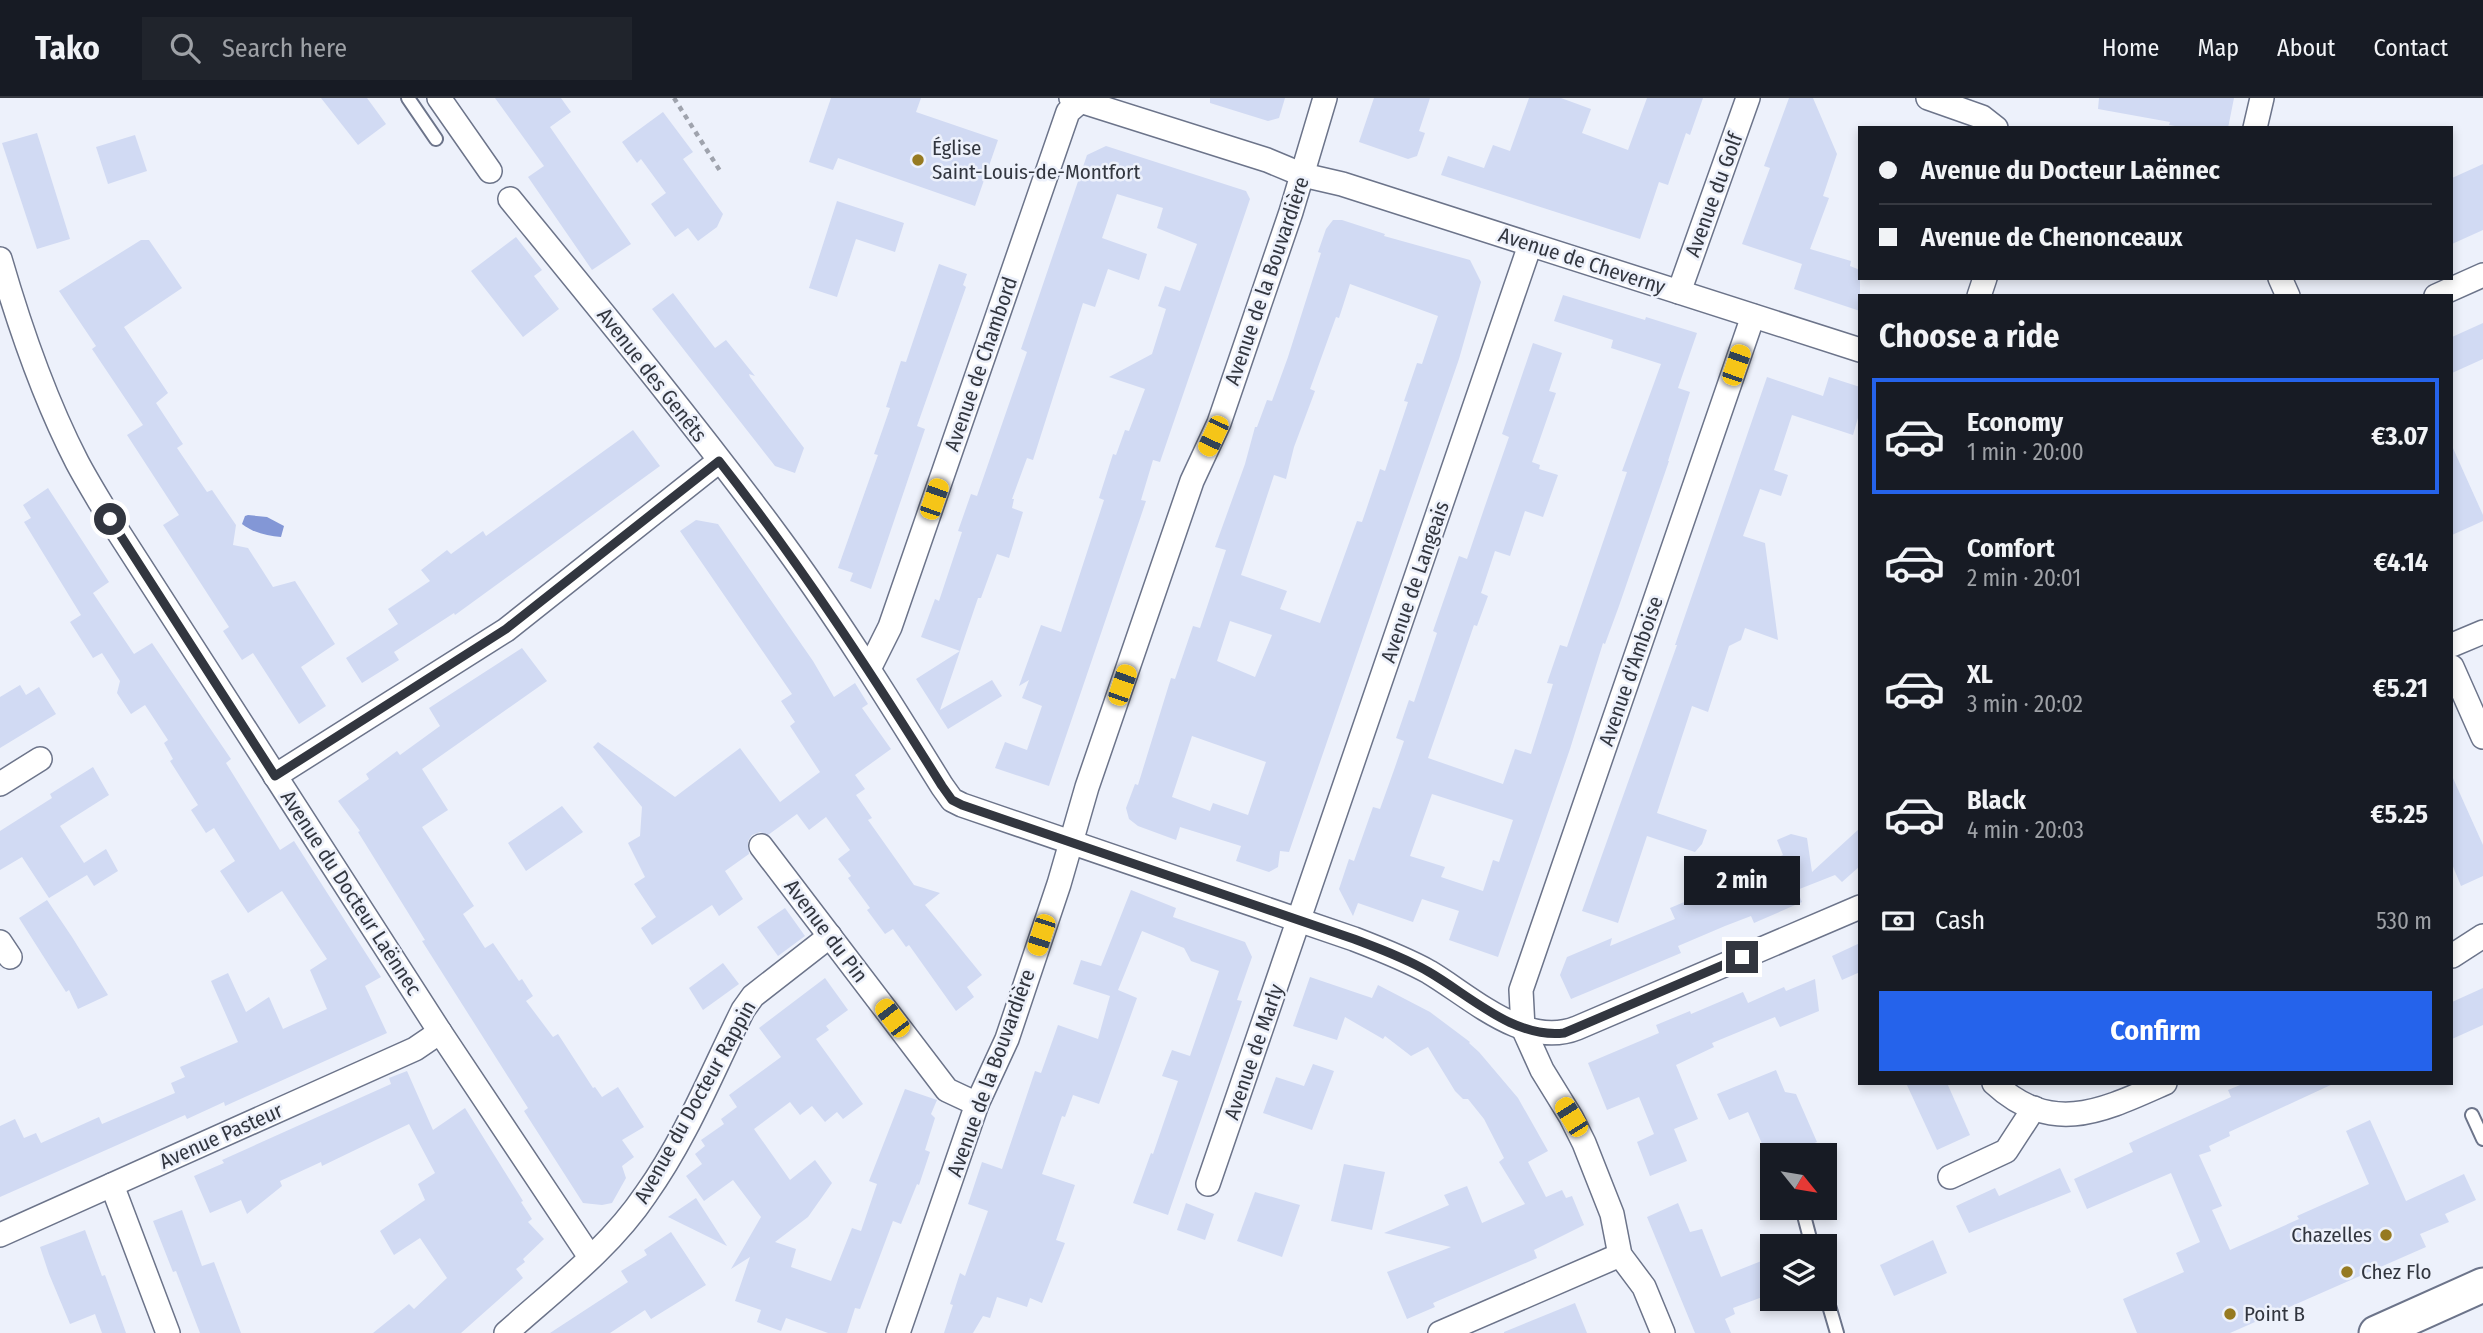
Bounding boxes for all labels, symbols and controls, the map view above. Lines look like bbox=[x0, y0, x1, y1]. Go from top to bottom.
search box bbox=[142, 17, 632, 80]
text: Tako bbox=[35, 28, 100, 68]
icon: search bbox=[166, 29, 204, 67]
text: Search here bbox=[222, 33, 347, 64]
text: Home bbox=[2102, 34, 2159, 62]
text: Map bbox=[2197, 34, 2239, 62]
text: About bbox=[2277, 34, 2335, 62]
text: Contact bbox=[2373, 34, 2448, 62]
street label: Avenue du Golf bbox=[1680, 128, 1749, 261]
place label: Église Saint-Louis-de-Montfort bbox=[932, 135, 1140, 185]
marker: Église Saint-Louis-de-Montfort bbox=[910, 152, 926, 168]
text: Avenue du Docteur Laënnec bbox=[1921, 155, 2220, 186]
street label: Avenue de la Bouvardière bbox=[1219, 173, 1315, 389]
street label: Avenue de Cheverny bbox=[1495, 222, 1669, 300]
text: Avenue de Chenonceaux bbox=[1921, 222, 2182, 253]
street label: Avenue de Chambord bbox=[939, 273, 1023, 455]
street label: Avenue des Genêts bbox=[591, 303, 713, 447]
text: Choose a ride bbox=[1879, 317, 2060, 355]
car bbox=[1720, 342, 1753, 388]
icon: car bbox=[1883, 405, 1946, 468]
text: Economy bbox=[1967, 407, 2063, 438]
car bbox=[1195, 413, 1232, 459]
text: €3.07 bbox=[2371, 421, 2428, 452]
text: 1 min · 20:00 bbox=[1967, 438, 2084, 466]
car bbox=[918, 476, 951, 522]
street label: Avenue de Langeais bbox=[1375, 498, 1455, 666]
route start bbox=[94, 503, 126, 535]
icon: car bbox=[1883, 531, 1946, 594]
text: Comfort bbox=[1967, 533, 2055, 564]
text: €4.14 bbox=[2374, 547, 2428, 578]
text: 2 min · 20:01 bbox=[1967, 564, 2081, 592]
street label: Avenue d'Amboise bbox=[1593, 593, 1669, 749]
icon: car bbox=[1883, 657, 1946, 720]
text: XL bbox=[1967, 659, 1993, 690]
car bbox=[1106, 662, 1139, 708]
text: €5.21 bbox=[2373, 673, 2428, 704]
text: 3 min · 20:02 bbox=[1967, 690, 2083, 718]
icon: car bbox=[1883, 783, 1946, 846]
text: Black bbox=[1967, 785, 2026, 816]
street label: Avenue du Docteur Laënnec bbox=[275, 786, 427, 1000]
text: €5.25 bbox=[2371, 799, 2428, 830]
text: 4 min · 20:03 bbox=[1967, 816, 2084, 844]
callout: 2 min bbox=[1684, 856, 1800, 904]
text: 2 min bbox=[1717, 866, 1768, 894]
street label: Avenue du Pin bbox=[779, 874, 873, 988]
icon: cash bbox=[1879, 902, 1917, 940]
text: Cash bbox=[1935, 905, 1985, 936]
text: 530 m bbox=[2376, 907, 2432, 935]
car bbox=[1025, 912, 1058, 958]
route end bbox=[1726, 941, 1758, 973]
street label: Avenue de la Bouvardière bbox=[941, 966, 1041, 1180]
street label: Avenue de Marly bbox=[1219, 980, 1290, 1123]
button: Confirm bbox=[1879, 991, 2432, 1071]
car bbox=[871, 995, 914, 1041]
street label: Avenue du Docteur Rappin bbox=[628, 996, 762, 1208]
car bbox=[1551, 1094, 1592, 1140]
street label: Avenue Pasteur bbox=[155, 1097, 287, 1175]
north arrow bbox=[1760, 1143, 1838, 1220]
map controls bbox=[1760, 1143, 1837, 1311]
place label: Chazelles bbox=[2291, 1222, 2372, 1248]
marker: Chazelles bbox=[2378, 1227, 2394, 1243]
button: layers bbox=[1760, 1234, 1837, 1311]
place label: Chez Flo bbox=[2361, 1259, 2431, 1285]
marker: Chez Flo bbox=[2339, 1264, 2355, 1280]
place label: Point B bbox=[2244, 1301, 2305, 1327]
marker: Point B bbox=[2222, 1306, 2238, 1322]

